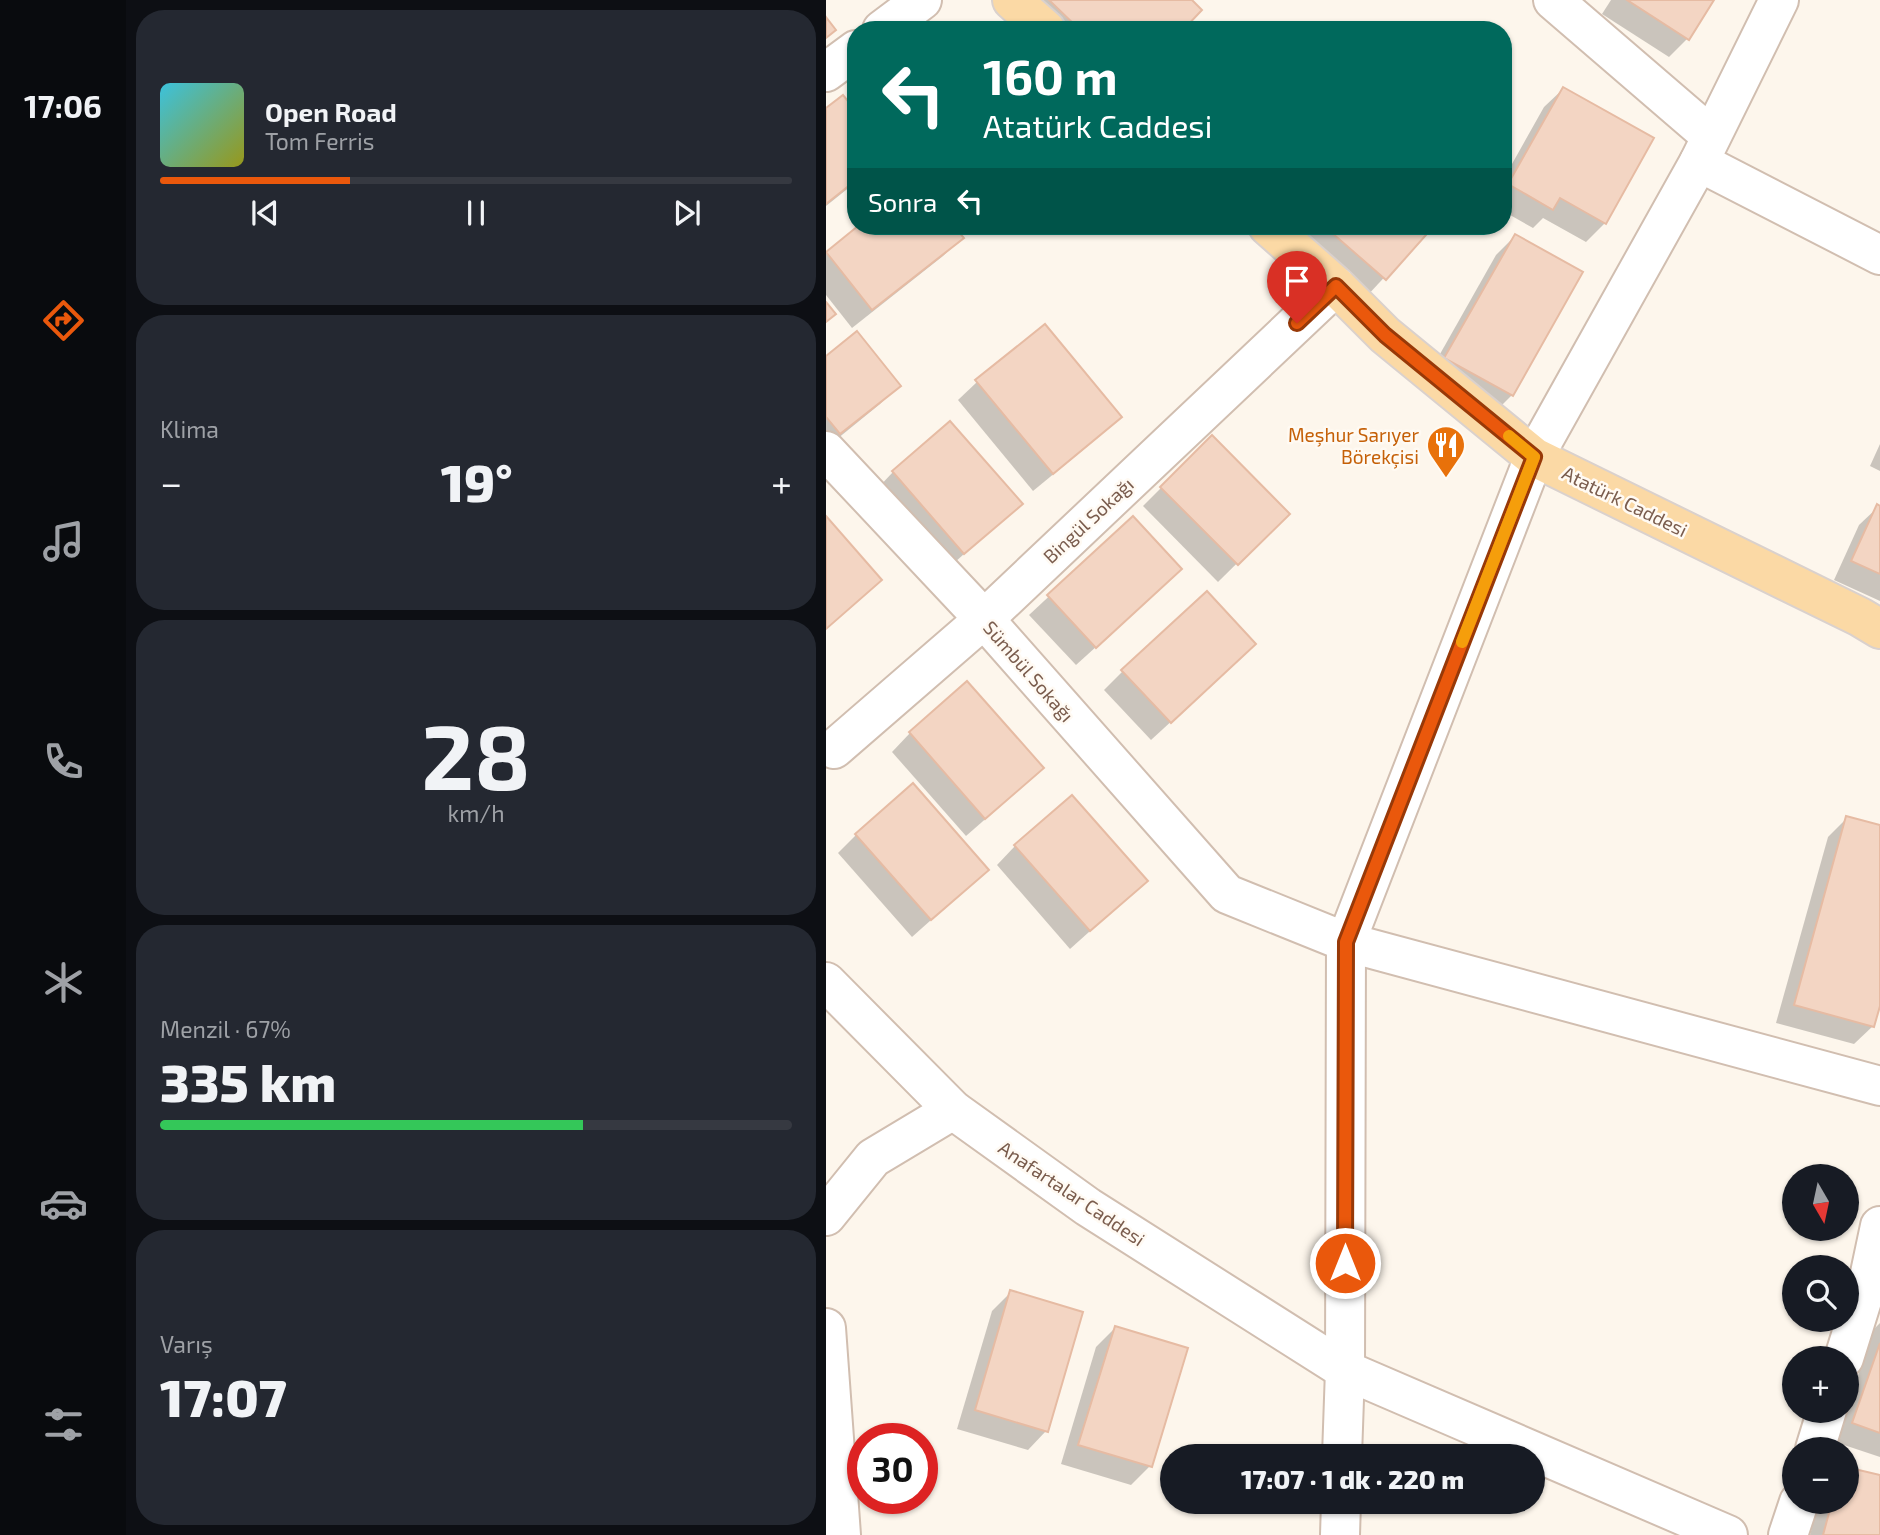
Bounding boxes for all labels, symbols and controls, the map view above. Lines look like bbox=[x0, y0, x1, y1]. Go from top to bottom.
text: 160 m bbox=[983, 46, 1118, 105]
icon: left bbox=[868, 49, 959, 140]
text: 17:06 bbox=[24, 86, 102, 124]
text: Open Road bbox=[265, 96, 397, 127]
text: Atatürk Caddesi bbox=[983, 106, 1213, 144]
text: Tom Ferris bbox=[265, 127, 374, 155]
icon: left bbox=[951, 182, 989, 220]
text: Sonra bbox=[868, 186, 937, 217]
icon: previous bbox=[246, 194, 284, 232]
icon: pause bbox=[457, 194, 495, 232]
icon: next bbox=[668, 194, 706, 232]
pin bbox=[1267, 251, 1327, 323]
icon: arrive bbox=[1278, 262, 1316, 300]
icon: directions bbox=[39, 296, 88, 345]
text: Klima bbox=[160, 415, 219, 443]
place label: Meşhur Sarıyer Börekçisi bbox=[1288, 423, 1419, 469]
restaurant icon: Meşhur Sarıyer Börekçisi bbox=[1425, 424, 1467, 479]
text: 19° bbox=[441, 450, 513, 512]
text: − bbox=[160, 459, 182, 505]
text: + bbox=[771, 459, 792, 505]
street label: Atatürk Caddesi bbox=[1559, 461, 1691, 541]
street label: Bingül Sokağı bbox=[1038, 472, 1138, 568]
icon: music bbox=[39, 517, 88, 566]
street label: Sümbül Sokağı bbox=[979, 616, 1079, 726]
text: 28 bbox=[421, 699, 531, 808]
icon: phone bbox=[39, 737, 88, 786]
text: km/h bbox=[447, 799, 505, 827]
icon: climate bbox=[39, 958, 88, 1007]
text: Menzil · 67% bbox=[160, 1015, 291, 1043]
text: 335 km bbox=[160, 1050, 336, 1112]
street label: Anafartalar Caddesi bbox=[995, 1136, 1149, 1250]
north arrow bbox=[1782, 1164, 1858, 1241]
map controls bbox=[1782, 1164, 1859, 1514]
icon: car bbox=[39, 1179, 88, 1228]
position arrow bbox=[1308, 1226, 1382, 1300]
button: search bbox=[1782, 1255, 1859, 1332]
text: Varış bbox=[160, 1330, 213, 1358]
button: + bbox=[1782, 1346, 1859, 1423]
text: 17:07 bbox=[160, 1365, 287, 1427]
icon: filters bbox=[39, 1400, 88, 1449]
speed limit sign: 30 bbox=[847, 1423, 938, 1514]
button: − bbox=[1782, 1437, 1859, 1514]
text: 17:07 · 1 dk · 220 m bbox=[1241, 1463, 1464, 1494]

